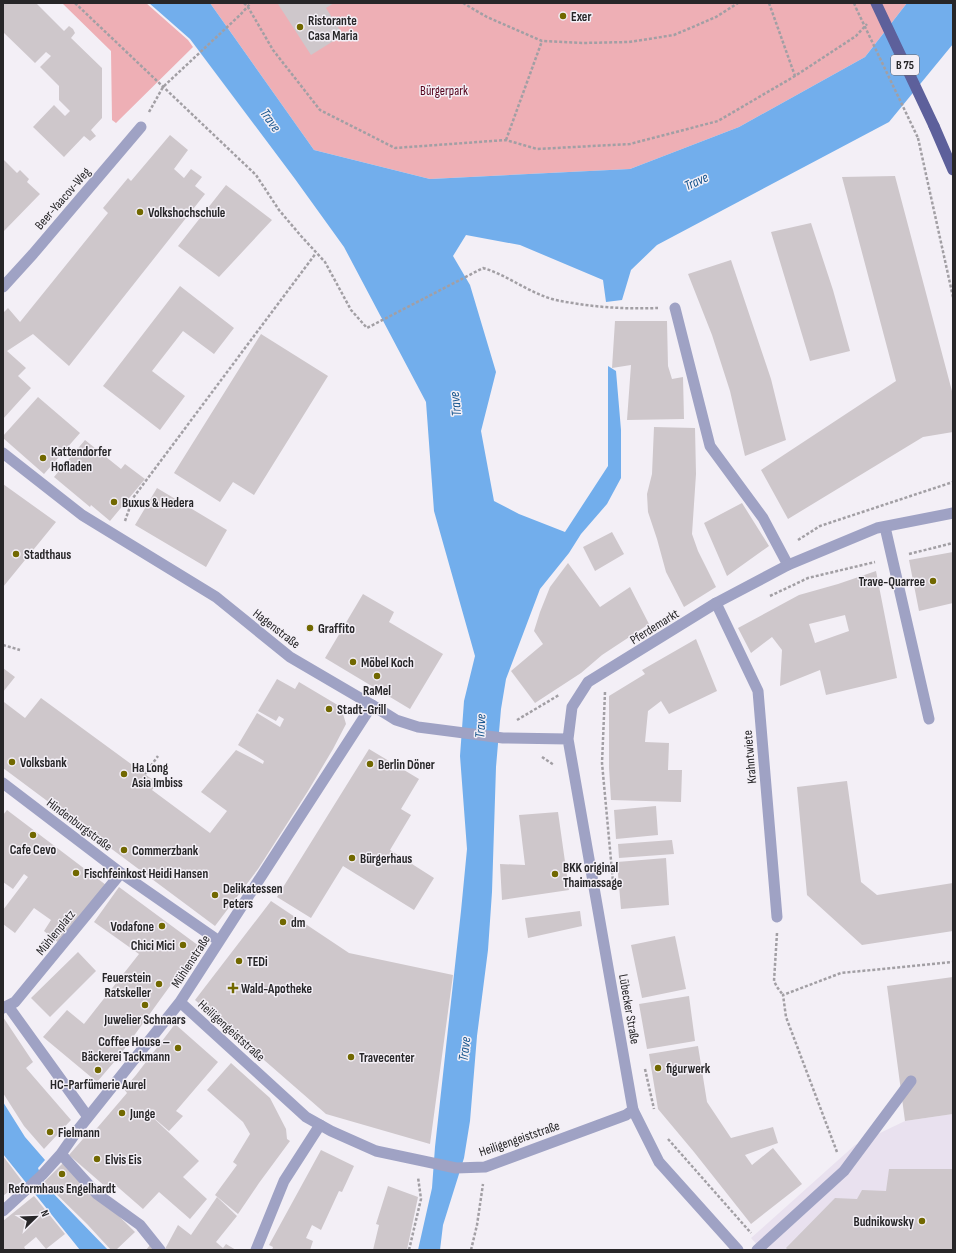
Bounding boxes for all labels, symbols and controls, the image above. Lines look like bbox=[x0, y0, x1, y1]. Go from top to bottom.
place label: Exer bbox=[571, 9, 591, 25]
marker: Exer bbox=[558, 11, 568, 21]
place label: Ristorante Casa Maria bbox=[308, 13, 358, 44]
marker: Ristorante Casa Maria bbox=[295, 22, 305, 32]
road number: B 75 bbox=[891, 55, 919, 75]
park label: Bürgerpark bbox=[420, 83, 468, 99]
water label: Trave bbox=[257, 105, 285, 136]
street label: Beer-Yaacov-Weg bbox=[31, 164, 94, 233]
water label: Trave bbox=[681, 168, 711, 194]
place label: Volkshochschule bbox=[148, 205, 226, 221]
marker: Volkshochschule bbox=[135, 207, 145, 217]
water label: Trave bbox=[446, 390, 465, 417]
place label: Kattendorfer Hofladen bbox=[51, 444, 111, 475]
marker: Kattendorfer Hofladen bbox=[38, 453, 48, 463]
place label: Buxus & Hedera bbox=[122, 495, 194, 511]
marker: Buxus & Hedera bbox=[109, 497, 119, 507]
place label: Stadthaus bbox=[24, 547, 71, 563]
marker: Stadthaus bbox=[11, 549, 21, 559]
place label: Trave-Quarree bbox=[858, 574, 925, 590]
marker: Trave-Quarree bbox=[928, 576, 938, 586]
street label: Hagenstraße bbox=[250, 605, 303, 652]
street label: Pferdemarkt bbox=[627, 606, 682, 648]
place label: Graffito bbox=[318, 621, 355, 637]
marker: Graffito bbox=[305, 623, 315, 633]
place label: Möbel Koch bbox=[361, 655, 414, 671]
marker: Möbel Koch bbox=[348, 657, 358, 667]
marker: RaMel bbox=[372, 671, 382, 681]
place label: RaMel bbox=[363, 683, 391, 699]
place label: Stadt-Grill bbox=[337, 702, 387, 718]
marker: Stadt-Grill bbox=[324, 704, 334, 714]
water label: Trave bbox=[471, 713, 490, 739]
street label: Krahntwiete bbox=[740, 730, 760, 784]
place label: Volksbank bbox=[20, 755, 67, 771]
marker: Volksbank bbox=[7, 757, 17, 767]
place label: Berlin Döner bbox=[378, 757, 435, 773]
marker: Berlin Döner bbox=[365, 759, 375, 769]
place label: Ha Long Asia Imbiss bbox=[131, 760, 183, 791]
marker: Ha Long Asia Imbiss bbox=[119, 769, 129, 779]
street label: Hindenburgstraße bbox=[43, 795, 115, 855]
marker: Cafe Cevo bbox=[28, 830, 38, 840]
place label: Cafe Cevo bbox=[10, 842, 56, 858]
place label: Commerzbank bbox=[132, 843, 199, 859]
marker: Commerzbank bbox=[119, 845, 129, 855]
place label: Bürgerhaus bbox=[360, 851, 412, 867]
marker: Bürgerhaus bbox=[347, 853, 357, 863]
place label: BKK original Thaimassage bbox=[563, 860, 623, 891]
place label: Fischfeinkost Heidi Hansen bbox=[84, 866, 208, 882]
marker: Fischfeinkost Heidi Hansen bbox=[71, 868, 81, 878]
marker: BKK original Thaimassage bbox=[550, 869, 560, 879]
place label: Delikatessen Peters bbox=[223, 881, 283, 912]
marker: Delikatessen Peters bbox=[210, 890, 220, 900]
street label: Mühlenplatz bbox=[33, 907, 79, 958]
place label: dm bbox=[291, 915, 306, 931]
marker: dm bbox=[278, 917, 288, 927]
place label: Vodafone bbox=[111, 919, 154, 935]
marker: Vodafone bbox=[157, 921, 167, 931]
street label: Mühlenstraße bbox=[168, 932, 214, 991]
place label: Chici Mici bbox=[131, 938, 175, 954]
marker: Chici Mici bbox=[178, 940, 188, 950]
place label: TEDi bbox=[247, 954, 268, 970]
marker: TEDi bbox=[234, 956, 244, 966]
place label: Feuerstein Ratskeller bbox=[102, 970, 151, 1001]
street label: Lübecker Straße bbox=[615, 973, 643, 1045]
marker: Feuerstein Ratskeller bbox=[154, 979, 164, 989]
place label: Wald-Apotheke bbox=[241, 981, 313, 997]
marker: Wald-Apotheke bbox=[228, 983, 238, 993]
street label: Heiligengeiststraße bbox=[195, 997, 268, 1065]
marker: Juwelier Schnaars bbox=[140, 1000, 150, 1010]
place label: Juwelier Schnaars bbox=[103, 1012, 186, 1028]
place label: Coffee House – Bäckerei Tackmann bbox=[81, 1034, 170, 1065]
water label: Trave bbox=[455, 1035, 474, 1062]
marker: Coffee House – Bäckerei Tackmann bbox=[173, 1043, 183, 1053]
place label: Travecenter bbox=[359, 1050, 415, 1066]
marker: Travecenter bbox=[346, 1052, 356, 1062]
place label: figurwerk bbox=[666, 1061, 711, 1077]
marker: figurwerk bbox=[653, 1063, 663, 1073]
marker: HC-Parfümerie Aurel bbox=[93, 1065, 103, 1075]
place label: HC-Parfümerie Aurel bbox=[50, 1077, 146, 1093]
place label: Junge bbox=[129, 1106, 156, 1122]
marker: Junge bbox=[117, 1108, 127, 1118]
street label: Heiligengeiststraße bbox=[477, 1118, 562, 1160]
place label: Fielmann bbox=[58, 1125, 100, 1141]
marker: Fielmann bbox=[45, 1127, 55, 1137]
place label: Elvis Eis bbox=[105, 1152, 142, 1168]
marker: Elvis Eis bbox=[92, 1154, 102, 1164]
marker: Reformhaus Engelhardt bbox=[57, 1169, 67, 1179]
place label: Reformhaus Engelhardt bbox=[8, 1181, 117, 1197]
north arrow bbox=[16, 1197, 56, 1237]
text: N bbox=[38, 1208, 52, 1219]
place label: Budnikowsky bbox=[853, 1214, 915, 1230]
marker: Budnikowsky bbox=[917, 1216, 927, 1226]

